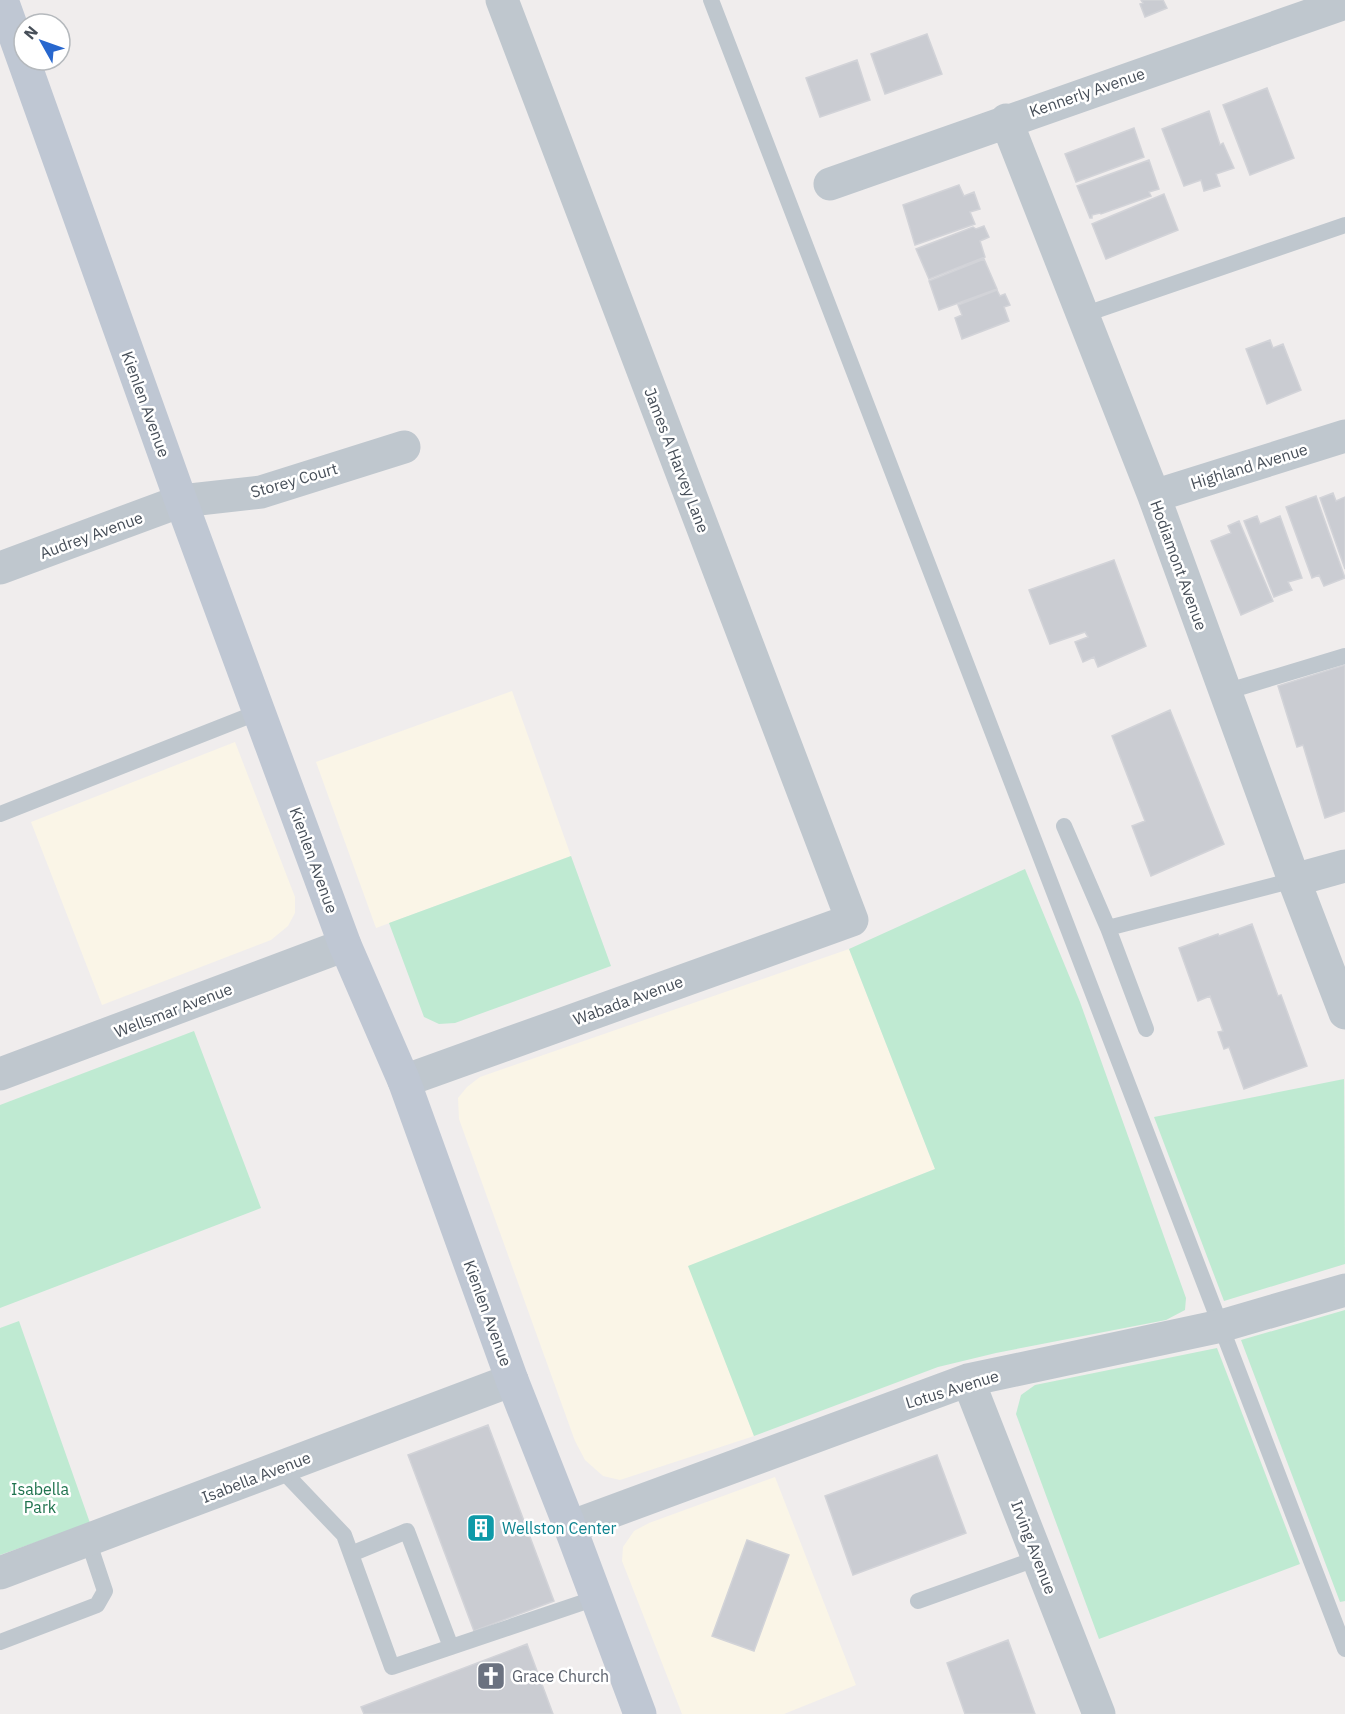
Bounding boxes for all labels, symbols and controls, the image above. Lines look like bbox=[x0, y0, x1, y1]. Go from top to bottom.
north arrow bbox=[12, 12, 72, 72]
text: N bbox=[19, 21, 42, 43]
street label: Kennerly Avenue bbox=[1027, 63, 1148, 121]
street label: Kienlen Avenue bbox=[118, 348, 175, 460]
street label: James A Harvey Lane bbox=[640, 385, 714, 535]
street label: Highland Avenue bbox=[1188, 439, 1310, 493]
street label: Storey Court bbox=[248, 458, 340, 502]
street label: Hodiamont Avenue bbox=[1146, 497, 1212, 633]
street label: Audrey Avenue bbox=[37, 507, 146, 563]
street label: Kienlen Avenue bbox=[286, 804, 343, 916]
street label: Wabada Avenue bbox=[570, 971, 686, 1029]
street label: Wellsmar Avenue bbox=[111, 978, 235, 1042]
street label: Kienlen Avenue bbox=[460, 1257, 517, 1369]
street label: Lotus Avenue bbox=[903, 1365, 1001, 1413]
street label: Isabella Avenue bbox=[199, 1447, 314, 1507]
park label: Isabella Park bbox=[11, 1479, 69, 1517]
street label: Irving Avenue bbox=[1007, 1497, 1061, 1597]
building icon: Wellston Center bbox=[465, 1512, 497, 1544]
place label: Wellston Center bbox=[502, 1518, 617, 1538]
church icon: Grace Church bbox=[475, 1660, 507, 1692]
place label: Grace Church bbox=[512, 1666, 609, 1686]

